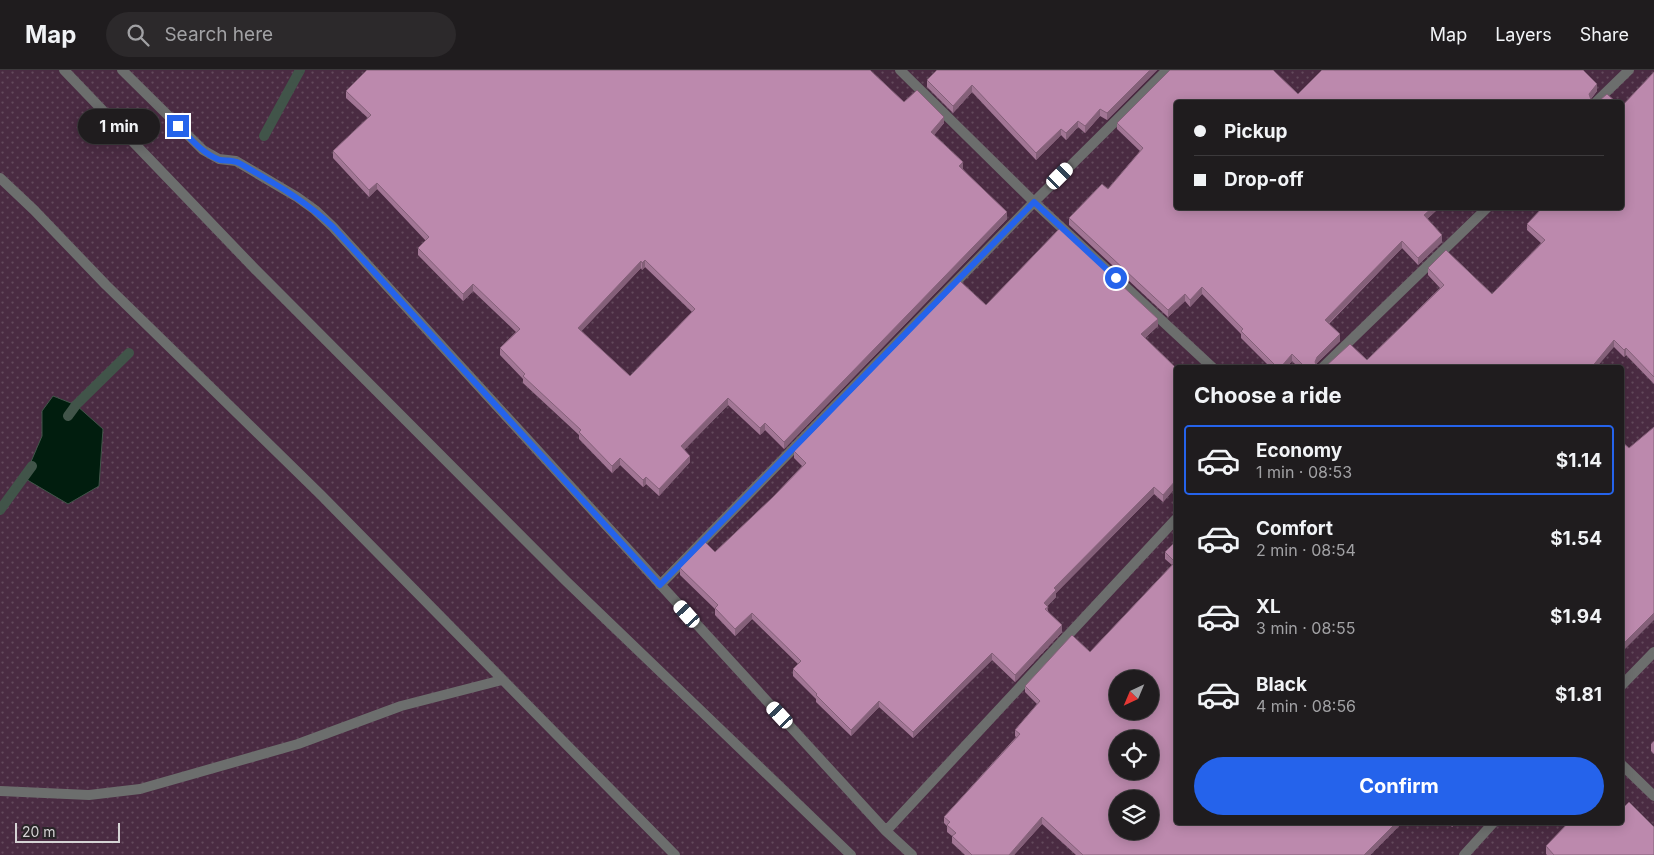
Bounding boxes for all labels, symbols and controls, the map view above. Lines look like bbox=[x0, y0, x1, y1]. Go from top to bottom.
search box bbox=[106, 12, 456, 57]
text: Map bbox=[25, 20, 76, 49]
icon: search bbox=[124, 21, 152, 49]
text: Search here bbox=[164, 23, 273, 46]
text: Map bbox=[1430, 24, 1467, 45]
text: Layers bbox=[1495, 24, 1552, 45]
text: Share bbox=[1580, 24, 1629, 45]
callout: 1 min bbox=[78, 108, 160, 144]
route end bbox=[167, 115, 189, 137]
text: 1 min bbox=[99, 116, 139, 136]
text: Pickup bbox=[1224, 120, 1287, 143]
car bbox=[1044, 160, 1075, 192]
text: Drop-off bbox=[1224, 168, 1304, 191]
route start bbox=[1105, 267, 1127, 289]
text: Choose a ride bbox=[1194, 382, 1342, 408]
icon: car bbox=[1196, 438, 1241, 483]
text: Economy bbox=[1256, 439, 1342, 462]
text: $1.14 bbox=[1556, 449, 1602, 472]
text: 1 min · 08:53 bbox=[1256, 462, 1352, 482]
icon: car bbox=[1196, 516, 1241, 561]
text: Comfort bbox=[1256, 517, 1333, 540]
text: $1.54 bbox=[1550, 527, 1602, 550]
text: 2 min · 08:54 bbox=[1256, 540, 1356, 560]
icon: car bbox=[1196, 594, 1241, 639]
text: XL bbox=[1256, 595, 1281, 618]
car bbox=[671, 598, 702, 630]
text: $1.94 bbox=[1550, 605, 1602, 628]
text: 3 min · 08:55 bbox=[1256, 618, 1355, 638]
north arrow bbox=[1109, 670, 1159, 720]
map controls bbox=[1109, 670, 1159, 840]
icon: car bbox=[1196, 672, 1241, 717]
text: Black bbox=[1256, 673, 1307, 696]
text: $1.81 bbox=[1555, 683, 1602, 706]
text: 4 min · 08:56 bbox=[1256, 696, 1356, 716]
car bbox=[764, 699, 795, 731]
button: locate bbox=[1109, 730, 1159, 780]
button: Confirm bbox=[1194, 757, 1604, 815]
button: layers bbox=[1109, 790, 1159, 840]
scale bar bbox=[15, 820, 120, 843]
text: 20 m bbox=[22, 823, 56, 840]

